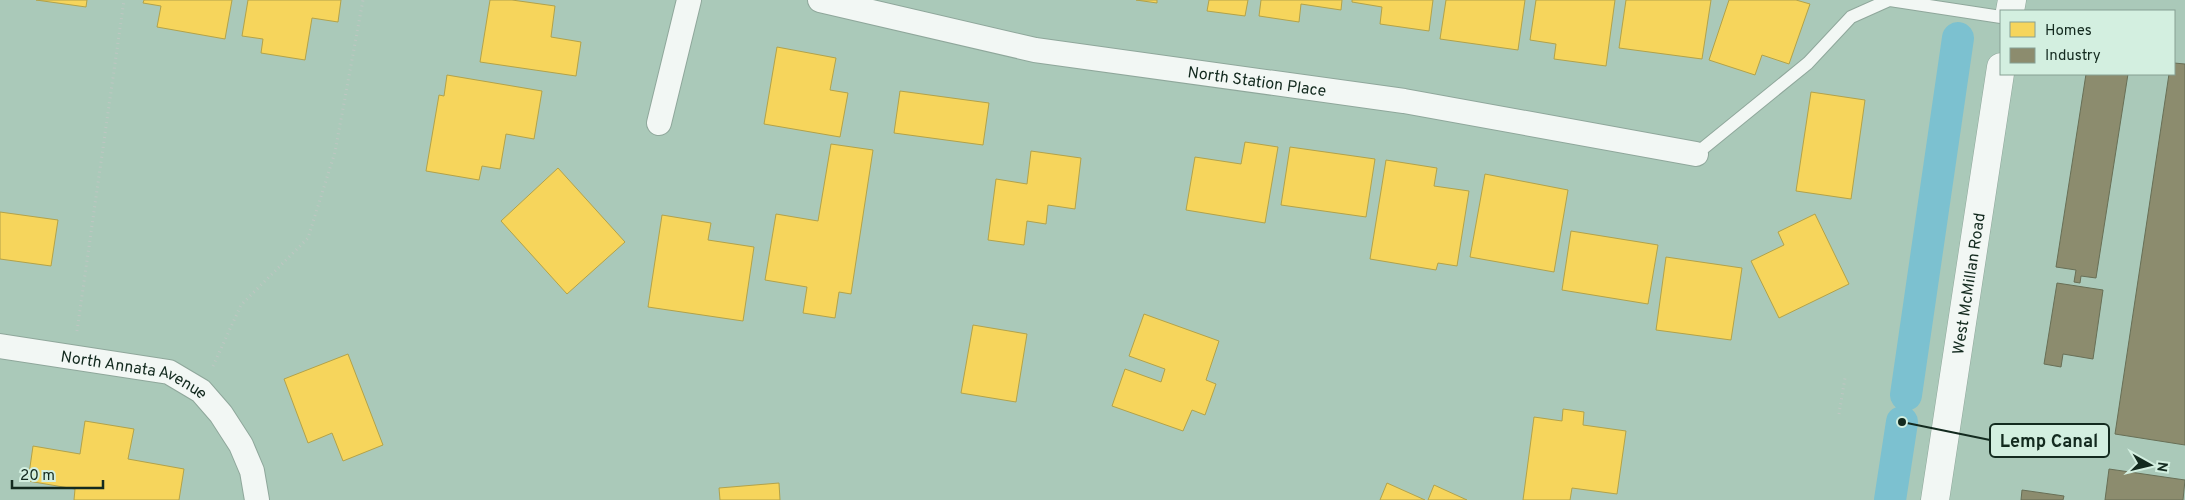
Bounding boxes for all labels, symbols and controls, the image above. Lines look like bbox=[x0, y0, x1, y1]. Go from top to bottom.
legend bbox=[2000, 10, 2175, 75]
text: Homes bbox=[2045, 22, 2092, 41]
text: Industry bbox=[2045, 47, 2101, 66]
street label: North Station Place bbox=[1186, 63, 1328, 102]
street label: West McMillan Road bbox=[1949, 211, 1991, 356]
street label: North Annata Avenue bbox=[59, 347, 211, 404]
callout: Lemp Canal bbox=[1990, 424, 2109, 457]
text: Lemp Canal bbox=[2000, 431, 2098, 454]
north arrow bbox=[2125, 440, 2175, 490]
scale bar bbox=[12, 458, 104, 490]
text: N bbox=[2152, 460, 2171, 473]
text: 20 m bbox=[20, 467, 55, 486]

